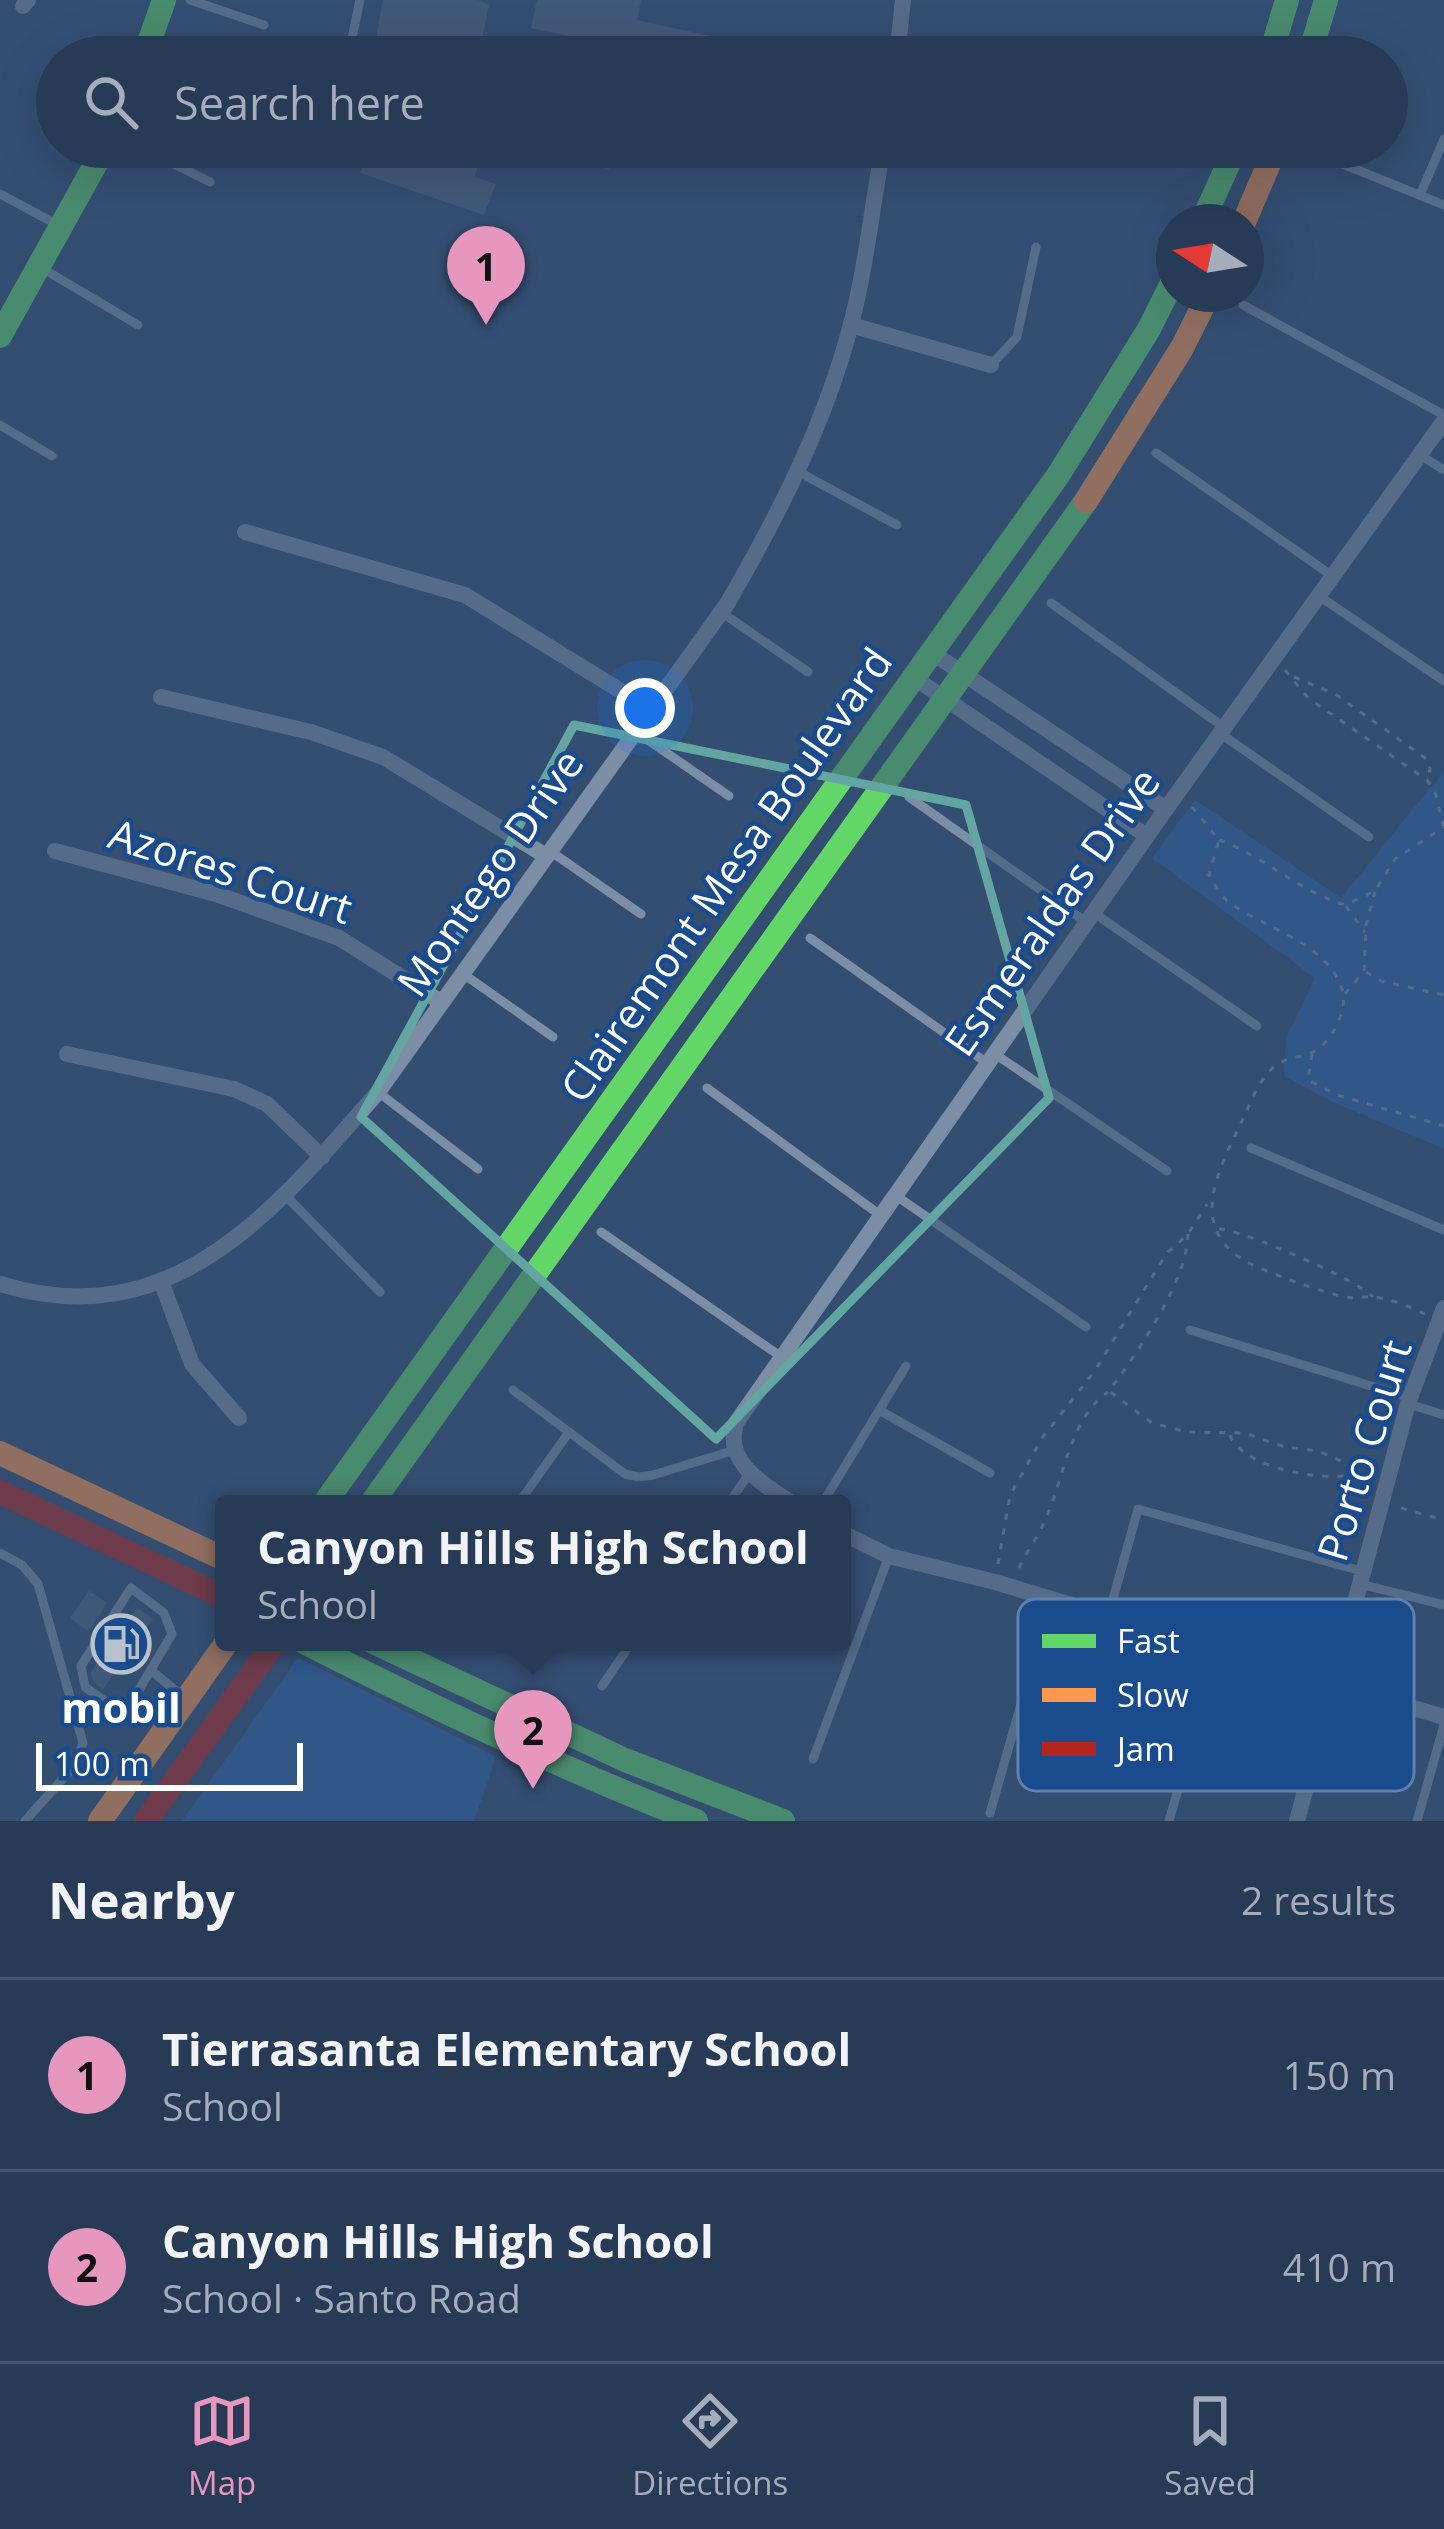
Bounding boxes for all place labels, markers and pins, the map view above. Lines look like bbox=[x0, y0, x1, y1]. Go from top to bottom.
pin: 1 bbox=[447, 226, 525, 325]
fuel station icon: mobil bbox=[90, 1613, 152, 1675]
place label: mobil bbox=[61, 1678, 181, 1735]
pin: 2 bbox=[494, 1690, 572, 1789]

